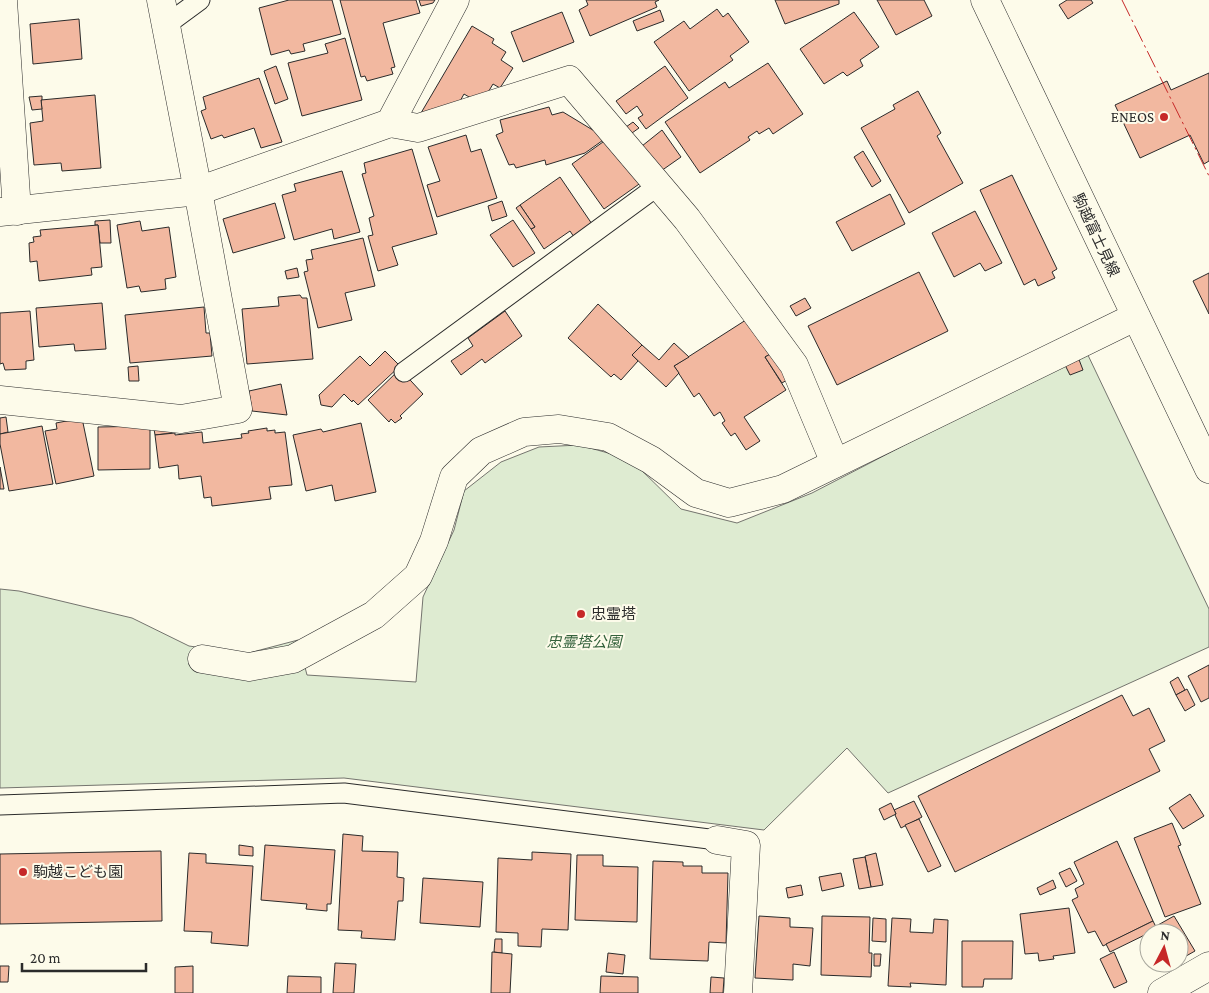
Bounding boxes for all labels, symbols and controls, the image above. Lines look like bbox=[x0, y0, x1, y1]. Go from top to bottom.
place label: ENEOS bbox=[1111, 109, 1154, 125]
marker: ENEOS bbox=[1158, 111, 1170, 123]
street label: 駒越富士見線 bbox=[1070, 191, 1122, 279]
place label: 忠霊塔 bbox=[591, 606, 636, 622]
marker: 忠霊塔 bbox=[575, 608, 587, 620]
park label: 忠霊塔公園 bbox=[546, 634, 623, 650]
place label: 駒越こども園 bbox=[33, 864, 123, 880]
marker: 駒越こども園 bbox=[17, 866, 29, 878]
north arrow bbox=[1139, 923, 1189, 973]
text: N bbox=[1160, 927, 1171, 944]
scale bar bbox=[22, 940, 146, 972]
text: 20 m bbox=[30, 950, 61, 966]

